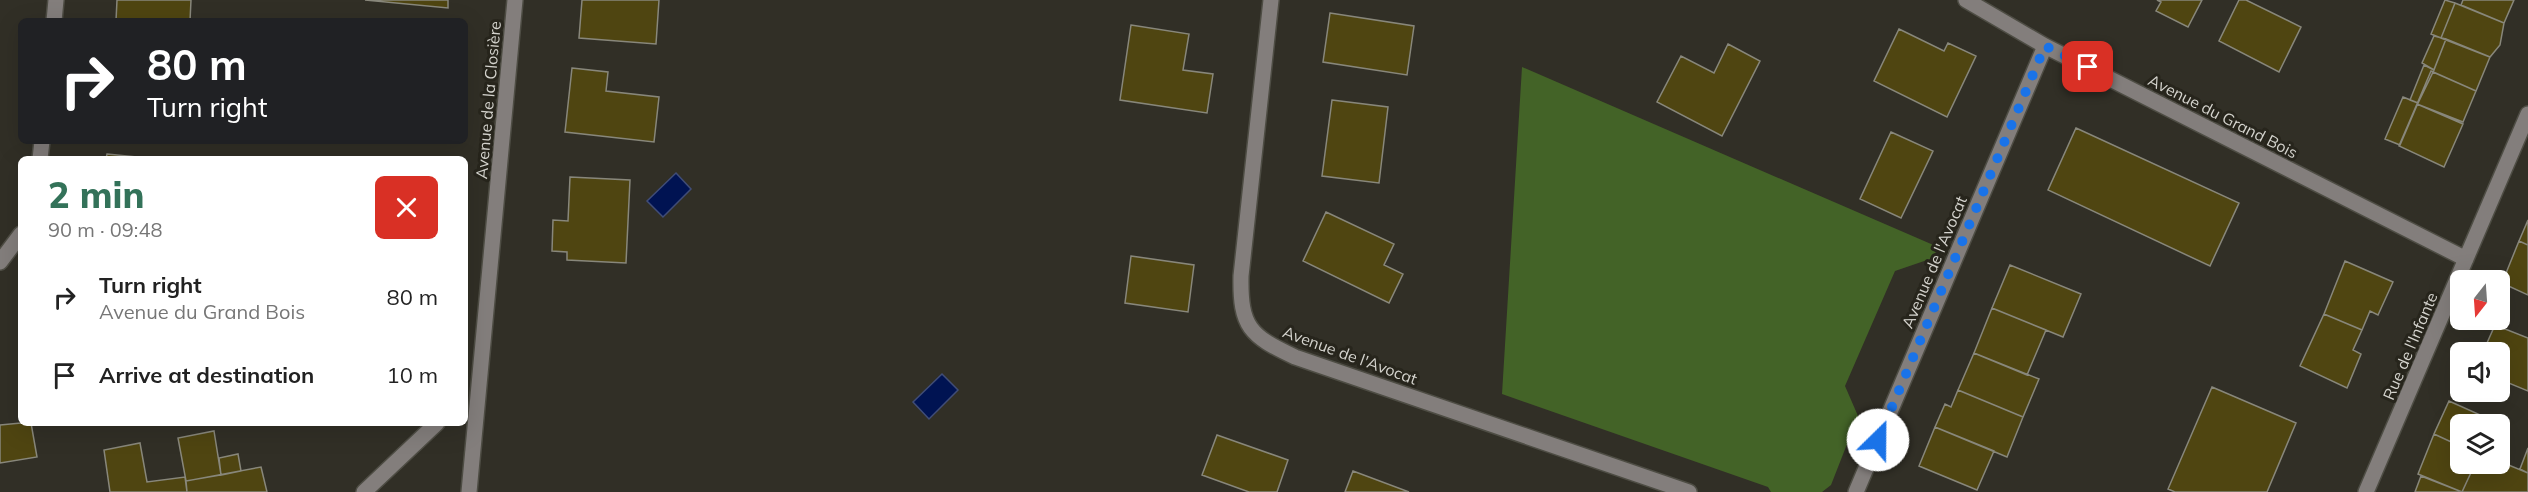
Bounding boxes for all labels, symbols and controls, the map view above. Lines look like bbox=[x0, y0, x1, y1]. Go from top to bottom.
street label: Avenue de la Closière bbox=[471, 20, 505, 180]
text: 80 m bbox=[147, 38, 247, 91]
pin bbox=[2062, 41, 2113, 92]
icon: right bbox=[48, 42, 126, 120]
icon: arrive bbox=[2071, 50, 2104, 83]
street label: Avenue du Grand Bois bbox=[2145, 70, 2301, 162]
text: Turn right bbox=[147, 90, 267, 124]
text: 2 min bbox=[48, 172, 144, 217]
button: close bbox=[375, 176, 438, 239]
street label: Avenue de l'Avocat bbox=[1897, 193, 1971, 331]
text: 90 m · 09:48 bbox=[48, 217, 162, 242]
north arrow bbox=[2450, 270, 2510, 330]
map controls bbox=[2450, 270, 2510, 474]
text: Turn right bbox=[99, 271, 202, 299]
icon: right bbox=[48, 281, 81, 314]
text: 80 m bbox=[387, 283, 438, 311]
street label: Rue de l'Infante bbox=[2378, 289, 2442, 403]
text: Avenue du Grand Bois bbox=[99, 299, 305, 324]
street label: Avenue de l'Avocat bbox=[1280, 321, 1420, 389]
button: sound bbox=[2450, 342, 2510, 402]
icon: arrive bbox=[48, 359, 81, 392]
text: Arrive at destination bbox=[99, 361, 314, 389]
text: 10 m bbox=[387, 361, 438, 389]
position arrow bbox=[1846, 408, 1910, 472]
button: layers bbox=[2450, 414, 2510, 474]

